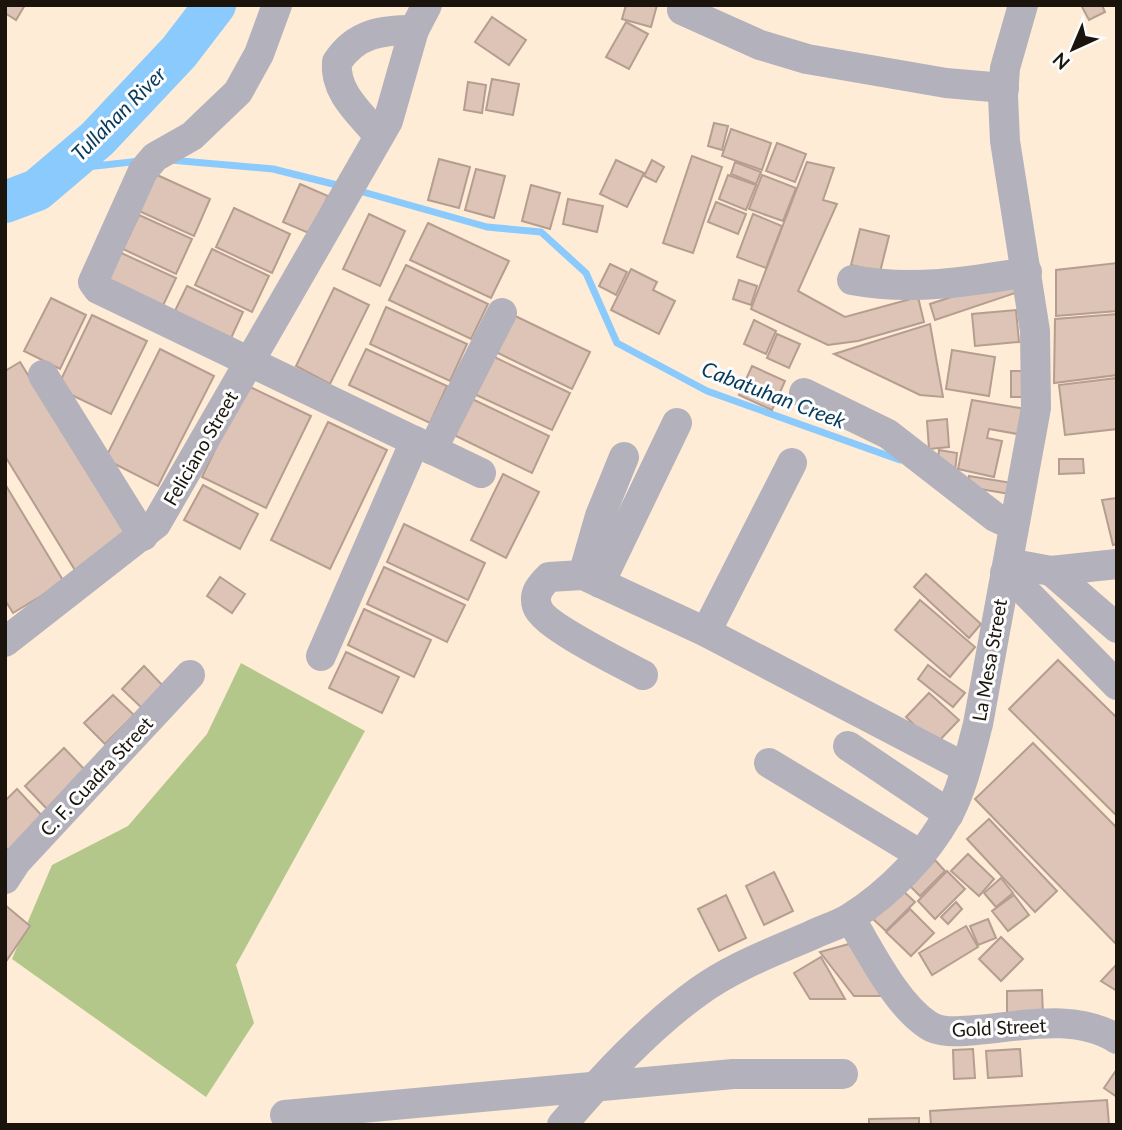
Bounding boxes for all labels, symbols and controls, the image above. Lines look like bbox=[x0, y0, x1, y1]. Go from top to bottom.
north arrow bbox=[1038, 14, 1108, 84]
text: N bbox=[1048, 48, 1074, 75]
water label: Tullahan River bbox=[66, 60, 171, 165]
water label: Cabatuhan Creek bbox=[699, 355, 850, 433]
street label: Feliciano Street bbox=[158, 387, 242, 509]
street label: La Mesa Street bbox=[967, 597, 1011, 723]
street label: C. F. Cuadra Street bbox=[35, 711, 157, 840]
street label: Gold Street bbox=[951, 1013, 1047, 1041]

